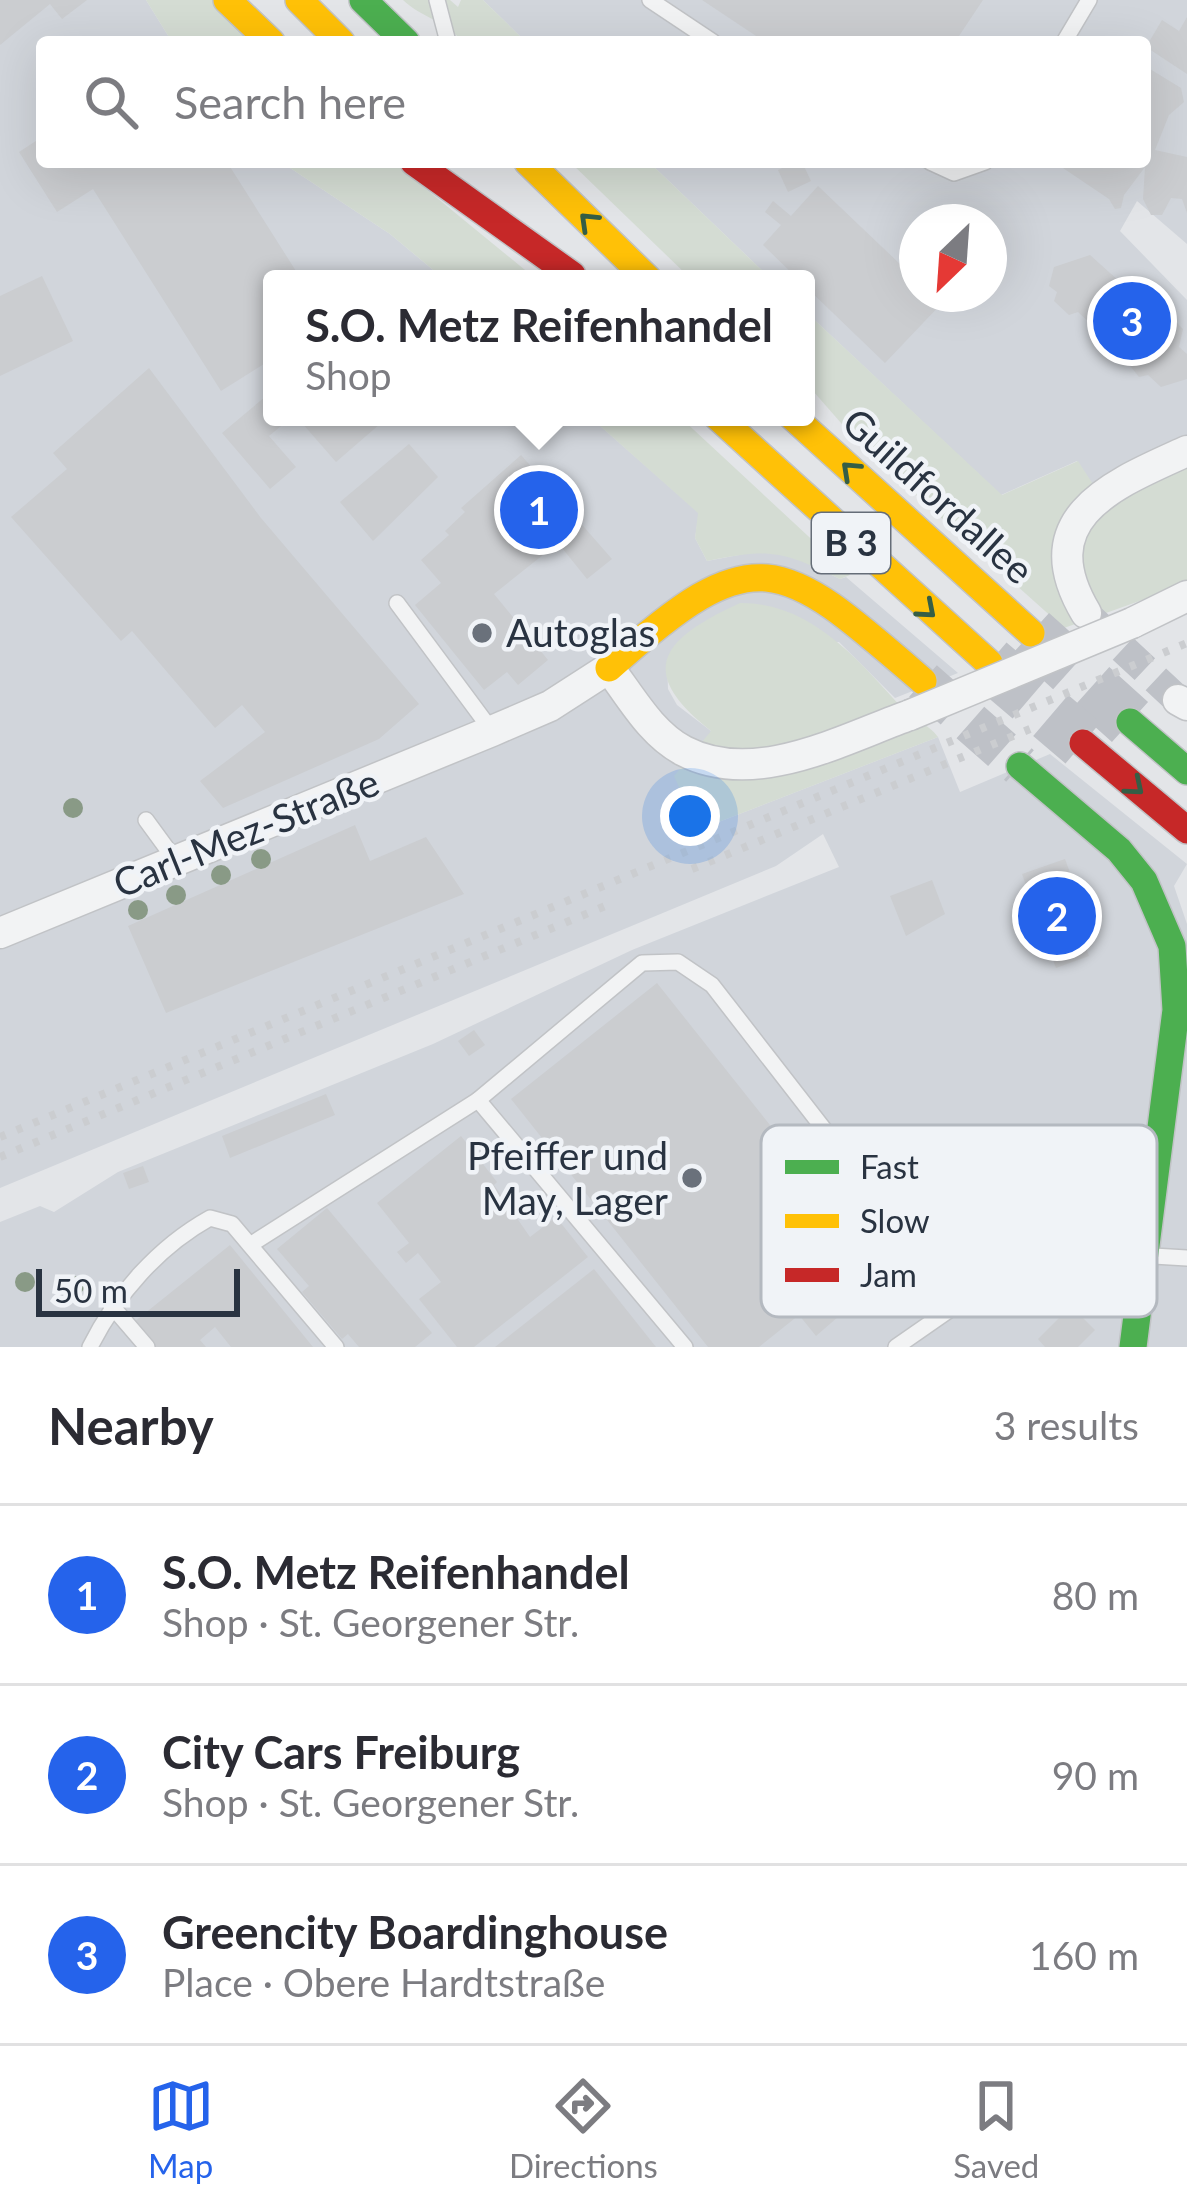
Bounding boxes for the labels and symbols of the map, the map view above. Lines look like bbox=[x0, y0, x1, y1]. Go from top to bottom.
north arrow bbox=[899, 204, 1007, 312]
one-way arrow bbox=[580, 213, 602, 235]
pin: 3 bbox=[1093, 276, 1171, 366]
street label: Guildfordallee bbox=[834, 398, 1043, 593]
one-way arrow bbox=[843, 463, 864, 484]
pin: 1 bbox=[500, 465, 578, 555]
road number: B 3 bbox=[812, 513, 890, 573]
one-way arrow bbox=[914, 596, 935, 617]
place label: Autoglas bbox=[506, 609, 655, 655]
marker: Autoglas bbox=[469, 620, 495, 646]
street label: Carl-Mez-Straße bbox=[106, 758, 385, 906]
one-way arrow bbox=[1121, 772, 1143, 794]
your location bbox=[660, 786, 720, 846]
pin: 2 bbox=[1018, 871, 1096, 961]
legend bbox=[761, 1125, 1157, 1317]
place label: Pfeiffer und May, Lager bbox=[467, 1132, 668, 1223]
text: Fast bbox=[860, 1146, 919, 1186]
marker: Pfeiffer und May, Lager bbox=[679, 1165, 705, 1191]
text: Slow bbox=[860, 1200, 930, 1240]
text: Jam bbox=[860, 1254, 917, 1294]
scale bar bbox=[36, 1263, 240, 1316]

